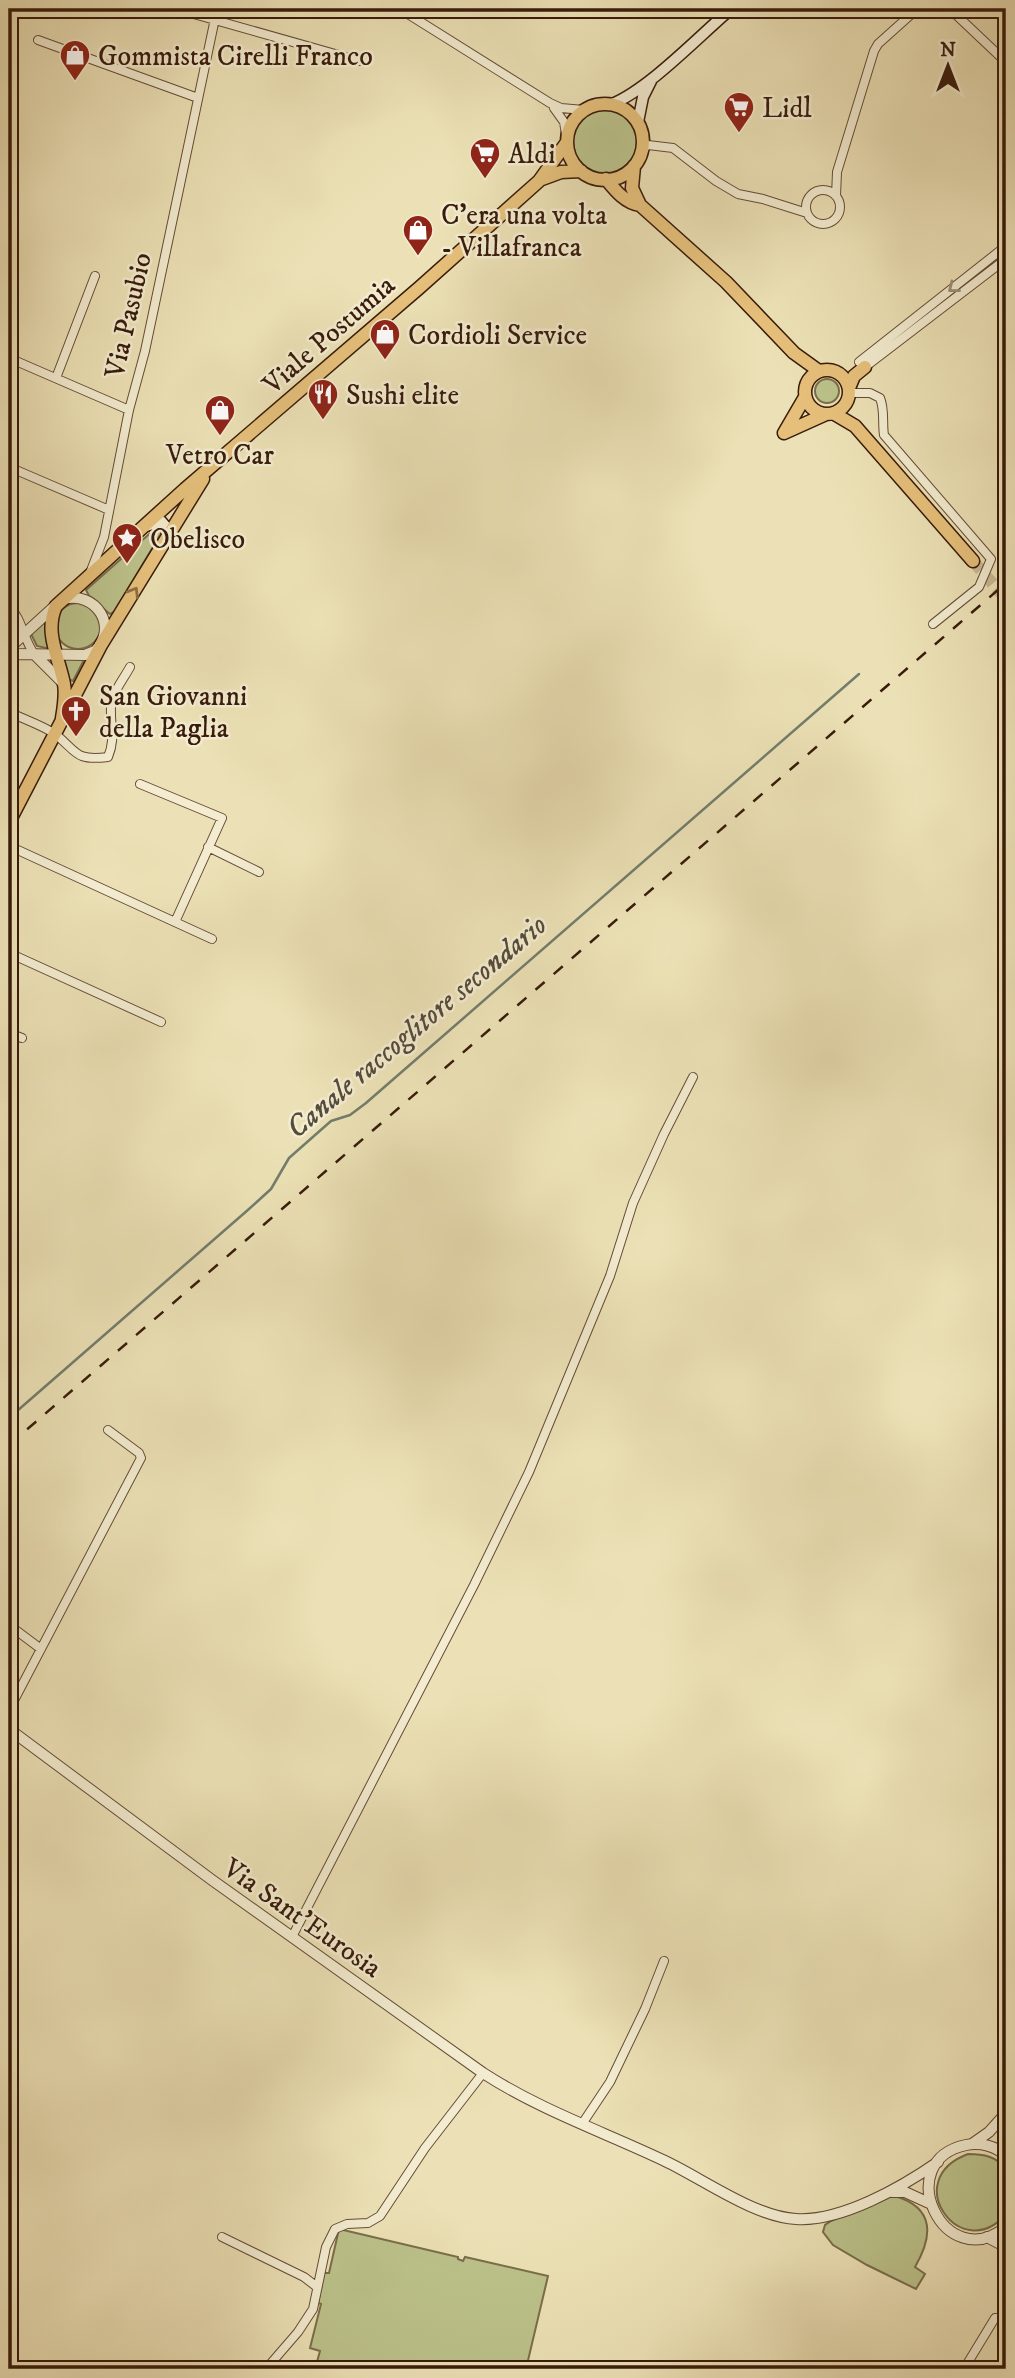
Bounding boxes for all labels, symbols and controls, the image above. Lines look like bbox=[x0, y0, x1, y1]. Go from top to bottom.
north arrow bbox=[914, 32, 984, 102]
shop icon: Gommista Cirelli Franco bbox=[58, 38, 92, 82]
place label: Gommista Cirelli Franco bbox=[98, 39, 373, 74]
text: N bbox=[940, 39, 956, 62]
supermarket icon: Lidl bbox=[722, 90, 756, 134]
place label: Lidl bbox=[762, 91, 812, 126]
supermarket icon: Aldi bbox=[468, 136, 502, 180]
place label: Aldi bbox=[508, 137, 555, 172]
place label: C'era una volta - Villafranca bbox=[441, 198, 607, 265]
shop icon: C'era una volta - Villafranca bbox=[401, 213, 435, 257]
street label: Via Pasubio bbox=[97, 249, 160, 382]
street label: Viale Postumia bbox=[255, 268, 402, 403]
one-way arrow bbox=[948, 279, 960, 292]
shop icon: Cordioli Service bbox=[368, 317, 402, 361]
place label: Cordioli Service bbox=[408, 318, 587, 353]
restaurant icon: Sushi elite bbox=[306, 377, 340, 421]
place label: Sushi elite bbox=[346, 378, 459, 413]
shop icon: Vetro Car bbox=[203, 393, 237, 437]
place label: Vetro Car bbox=[165, 438, 274, 473]
place icon: Obelisco bbox=[110, 521, 144, 565]
place label: Obelisco bbox=[150, 522, 245, 557]
one-way arrow bbox=[126, 586, 139, 599]
place label: San Giovanni della Paglia bbox=[99, 679, 247, 746]
church icon: San Giovanni della Paglia bbox=[59, 694, 93, 738]
water label: Canale raccoglitore secondario bbox=[279, 907, 555, 1147]
street label: Via Sant'Eurosia bbox=[215, 1850, 388, 1986]

